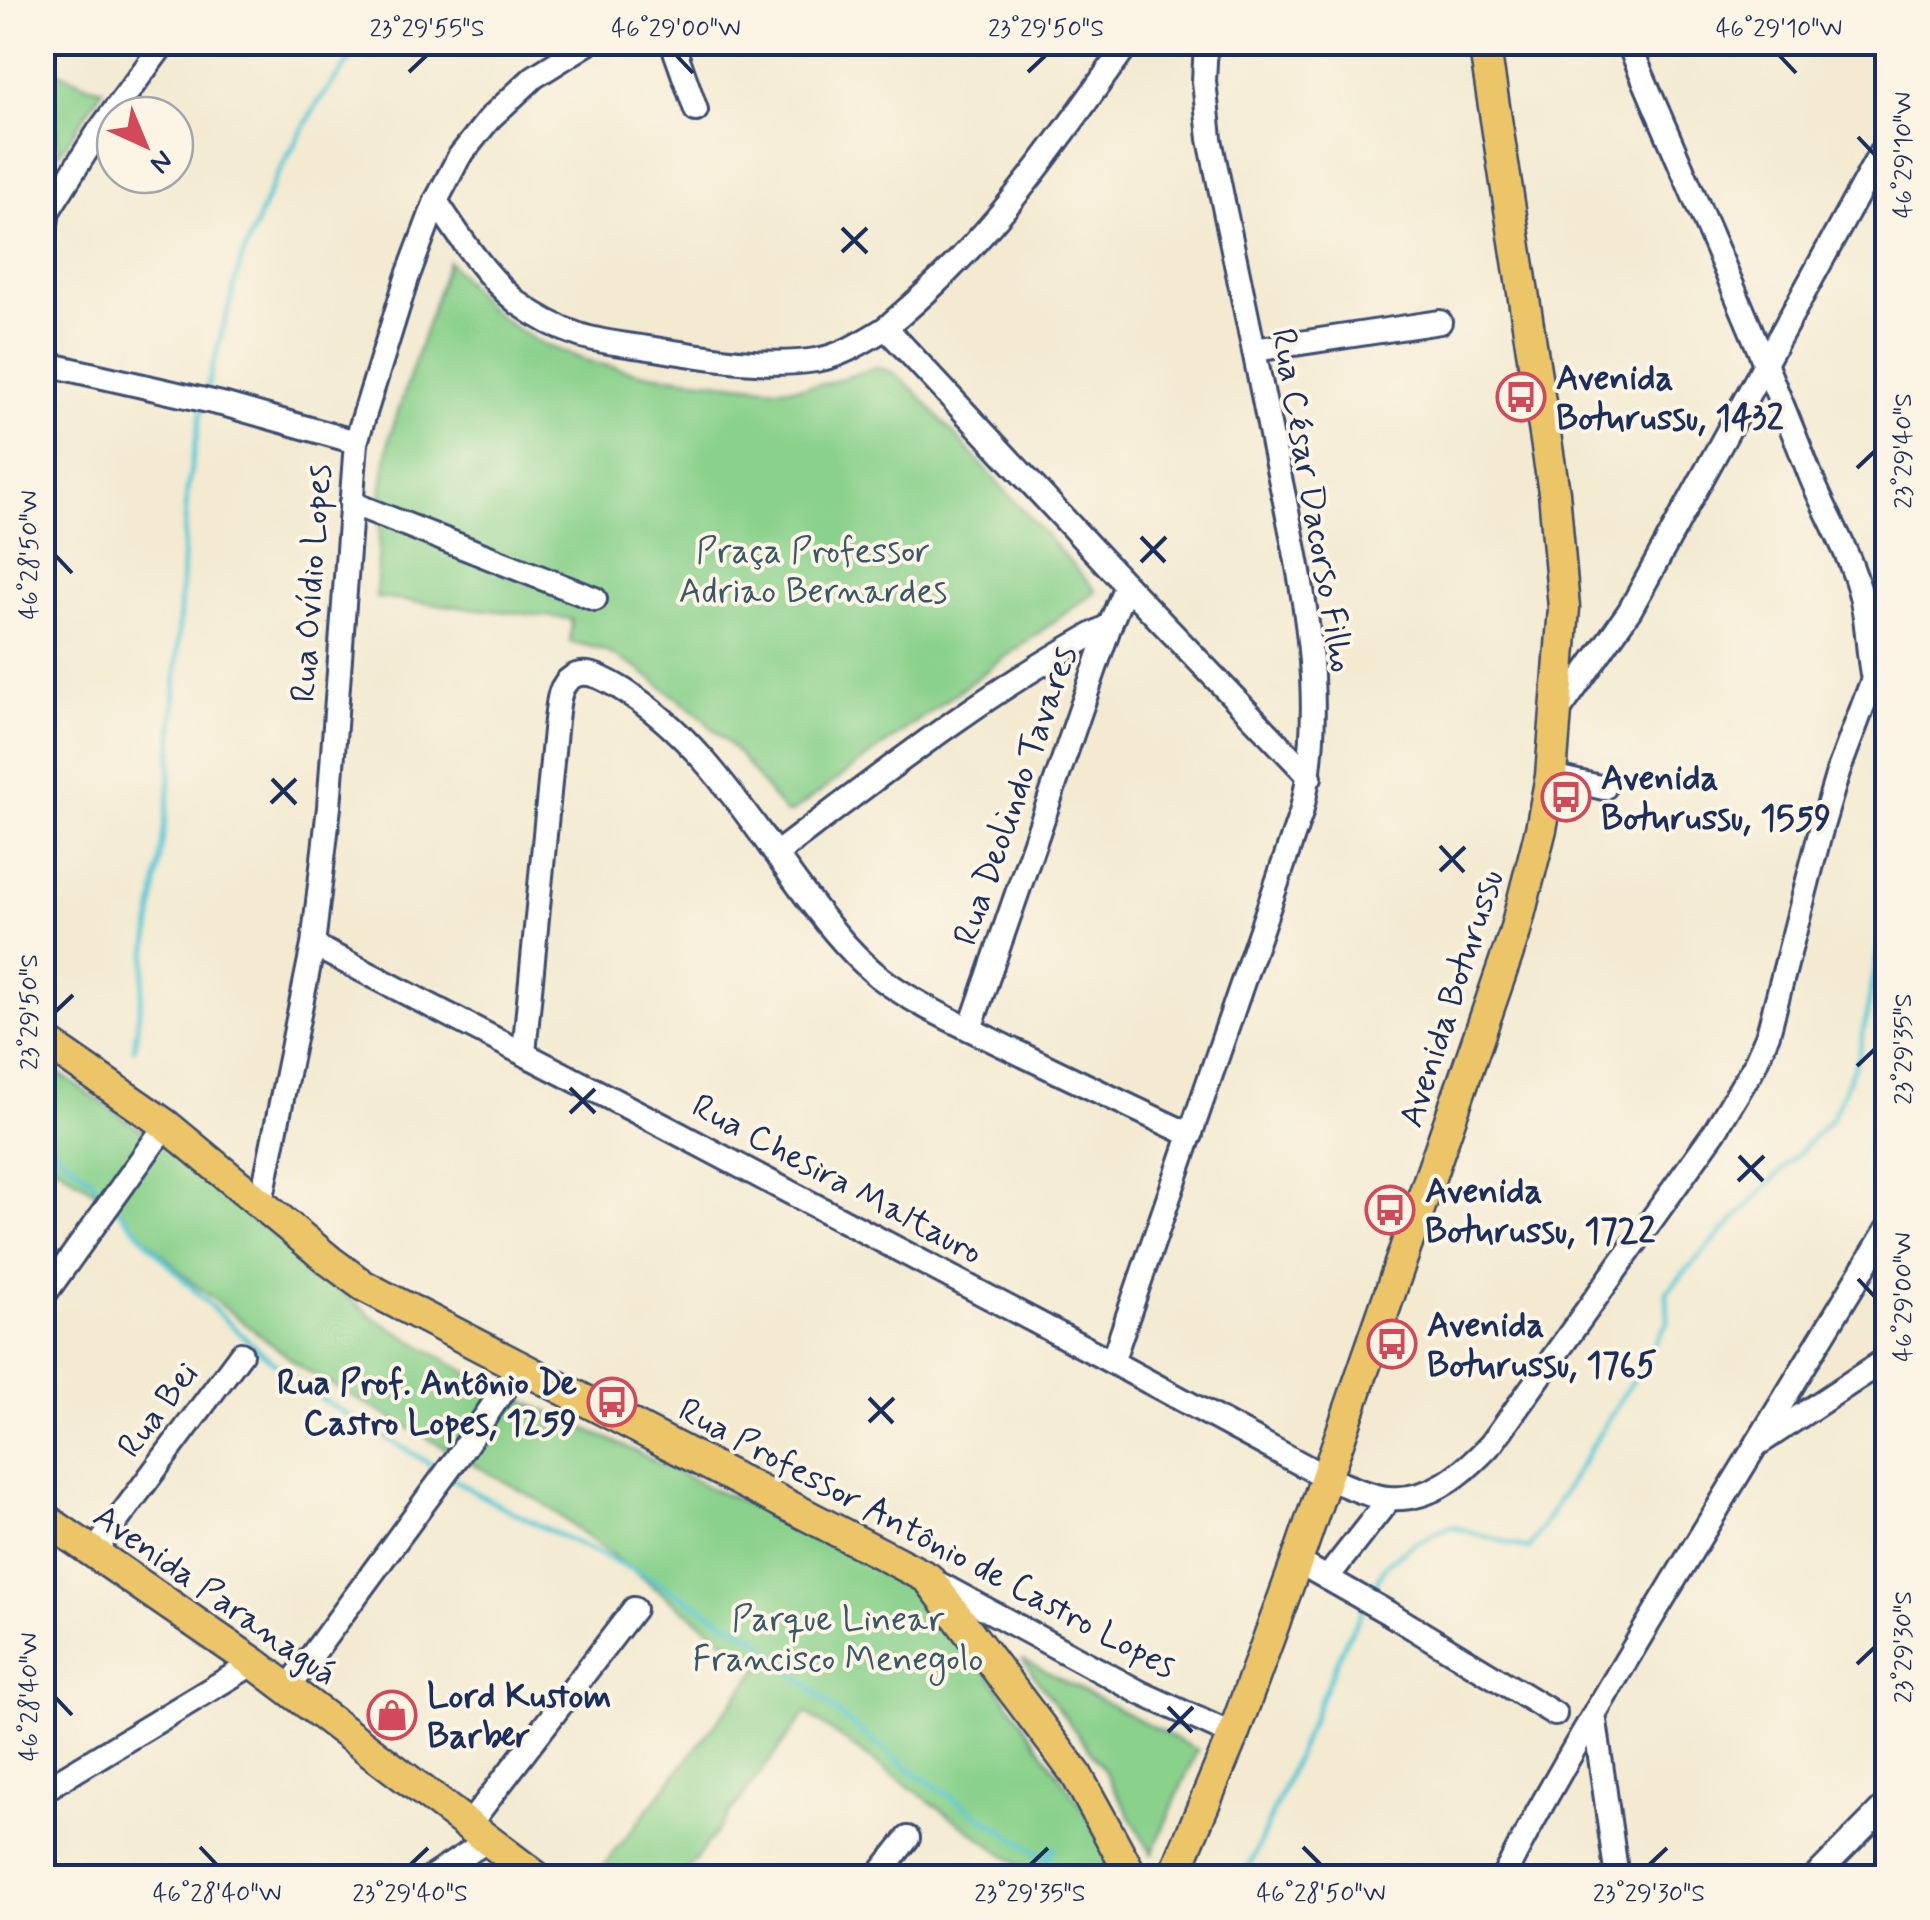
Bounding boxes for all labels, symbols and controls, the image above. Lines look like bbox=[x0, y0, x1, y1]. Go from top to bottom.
text: 23°29'55"S bbox=[369, 13, 485, 46]
text: 46°29'00"W bbox=[611, 13, 741, 46]
text: 23°29'50"S bbox=[988, 13, 1104, 46]
text: 46°29'10"W bbox=[1716, 13, 1842, 46]
text: 46°29'10"W bbox=[1888, 92, 1921, 218]
north arrow bbox=[95, 95, 195, 195]
text: N bbox=[141, 141, 180, 181]
street label: Rua César Dacorso Filho bbox=[1259, 325, 1365, 676]
place label: Avenida Boturussu, 1432 bbox=[1556, 356, 1784, 442]
bus stop icon: Avenida Boturussu, 1432 bbox=[1495, 371, 1547, 423]
text: 23°29'40"S bbox=[1888, 393, 1921, 509]
street label: Rua Ovídio Lopes bbox=[281, 462, 343, 704]
text: 46°28'50"W bbox=[14, 490, 47, 620]
park label: Praça Professor Adriao Bernardes bbox=[679, 529, 947, 615]
street label: Rua Deolindo Tavares bbox=[943, 640, 1089, 952]
place label: Avenida Boturussu, 1559 bbox=[1601, 756, 1831, 842]
bus stop icon: Avenida Boturussu, 1559 bbox=[1540, 771, 1592, 823]
street label: Avenida Boturussu bbox=[1389, 864, 1515, 1133]
text: 23°29'50"S bbox=[14, 954, 47, 1070]
text: 23°29'35"S bbox=[1888, 993, 1921, 1105]
street label: Rua Chesira Maltauro bbox=[684, 1084, 990, 1276]
place label: Avenida Boturussu, 1722 bbox=[1425, 1169, 1656, 1255]
bus stop icon: Avenida Boturussu, 1722 bbox=[1364, 1184, 1416, 1236]
text: 46°29'00"W bbox=[1888, 1232, 1921, 1362]
place label: Avenida Boturussu, 1765 bbox=[1427, 1303, 1657, 1389]
bus stop icon: Avenida Boturussu, 1765 bbox=[1366, 1318, 1418, 1370]
street label: Rua Bei bbox=[107, 1353, 210, 1468]
place label: Rua Prof. Antônio De Castro Lopes, 1259 bbox=[277, 1361, 578, 1447]
bus stop icon: Rua Prof. Antônio De Castro Lopes, 1259 bbox=[586, 1376, 638, 1428]
street label: Rua Professor Antônio de Castro Lopes bbox=[670, 1388, 1184, 1690]
street label: Avenida Paranaguá bbox=[83, 1494, 346, 1697]
text: 23°29'30"S bbox=[1888, 1591, 1921, 1703]
park label: Parque Linear Francisco Menegolo bbox=[693, 1597, 983, 1686]
text: 46°28'40"W bbox=[14, 1633, 47, 1761]
place label: Lord Kustom Barber bbox=[427, 1674, 611, 1760]
shop icon: Lord Kustom Barber bbox=[366, 1689, 418, 1741]
text: 46°28'40"W bbox=[153, 1878, 281, 1911]
text: 23°29'40"S bbox=[352, 1878, 468, 1911]
text: 23°29'35"S bbox=[974, 1878, 1086, 1911]
text: 46°28'50"W bbox=[1256, 1878, 1386, 1911]
text: 23°29'30"S bbox=[1593, 1878, 1705, 1911]

